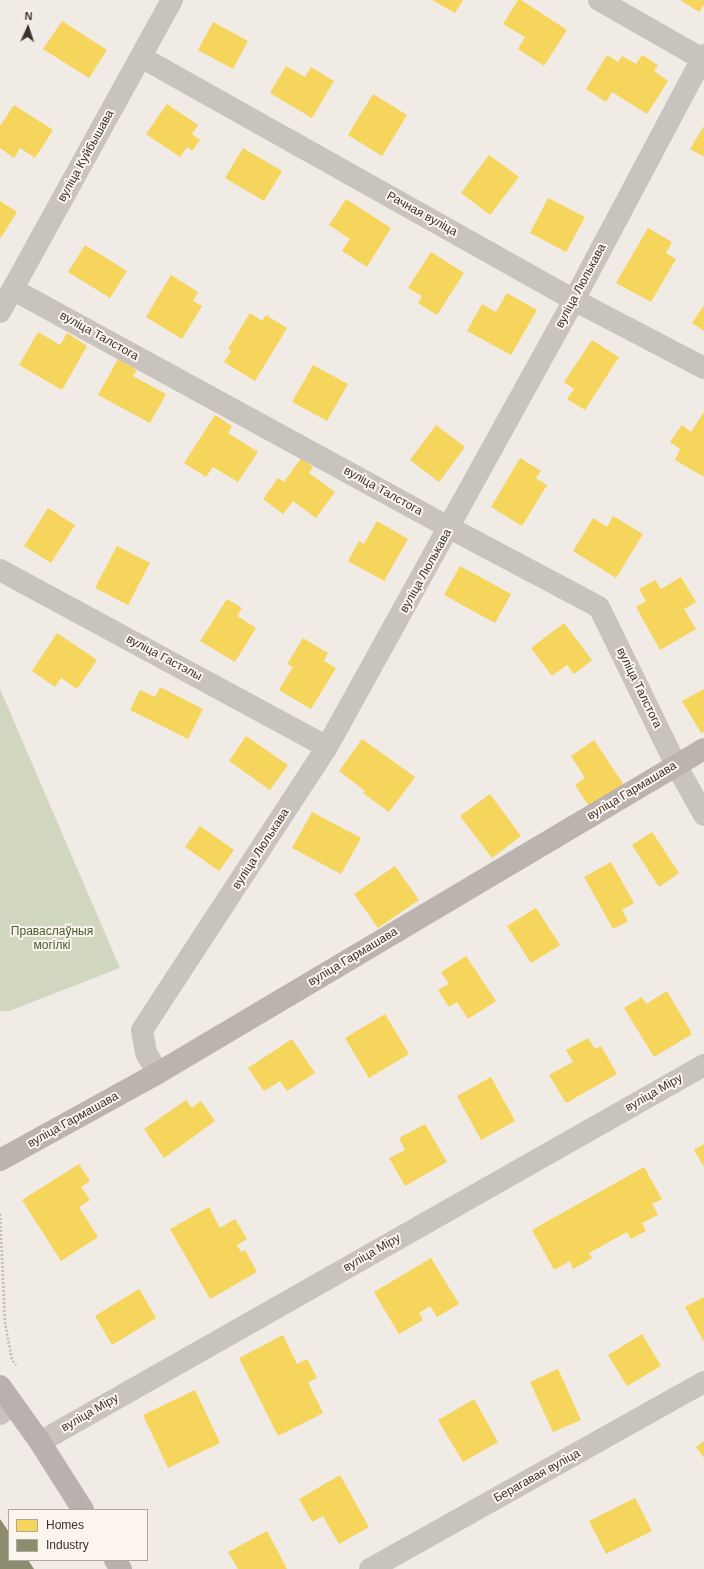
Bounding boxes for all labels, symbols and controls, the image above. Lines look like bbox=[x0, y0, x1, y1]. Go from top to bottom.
north arrow bbox=[8, 8, 48, 48]
text: N bbox=[24, 10, 33, 22]
street label: вуліца Куйбышава bbox=[55, 108, 117, 204]
street label: Рачная вуліца bbox=[384, 189, 460, 239]
street label: вуліца Люлькава bbox=[553, 241, 609, 331]
street label: вуліца Талстога bbox=[57, 308, 141, 364]
street label: вуліца Талстога bbox=[341, 463, 425, 519]
street label: вуліца Люлькава bbox=[397, 527, 455, 615]
street label: вуліца Гастэлы bbox=[124, 632, 204, 684]
street label: вуліца Талстога bbox=[613, 645, 665, 731]
street label: вуліца Гармашава bbox=[585, 759, 679, 823]
street label: вуліца Люлькава bbox=[230, 806, 292, 892]
park label: Праваслаўныя могілкі bbox=[11, 925, 93, 953]
street label: вуліца Гармашава bbox=[306, 925, 400, 989]
street label: вуліца Міру bbox=[623, 1071, 685, 1115]
street label: вуліца Гармашава bbox=[25, 1089, 121, 1151]
street label: вуліца Міру bbox=[341, 1231, 403, 1275]
street label: вуліца Міру bbox=[59, 1391, 121, 1435]
street label: Берагавая вуліца bbox=[491, 1446, 583, 1506]
legend bbox=[8, 1509, 148, 1561]
text: Homes bbox=[46, 1518, 84, 1532]
text: Industry bbox=[46, 1538, 89, 1552]

